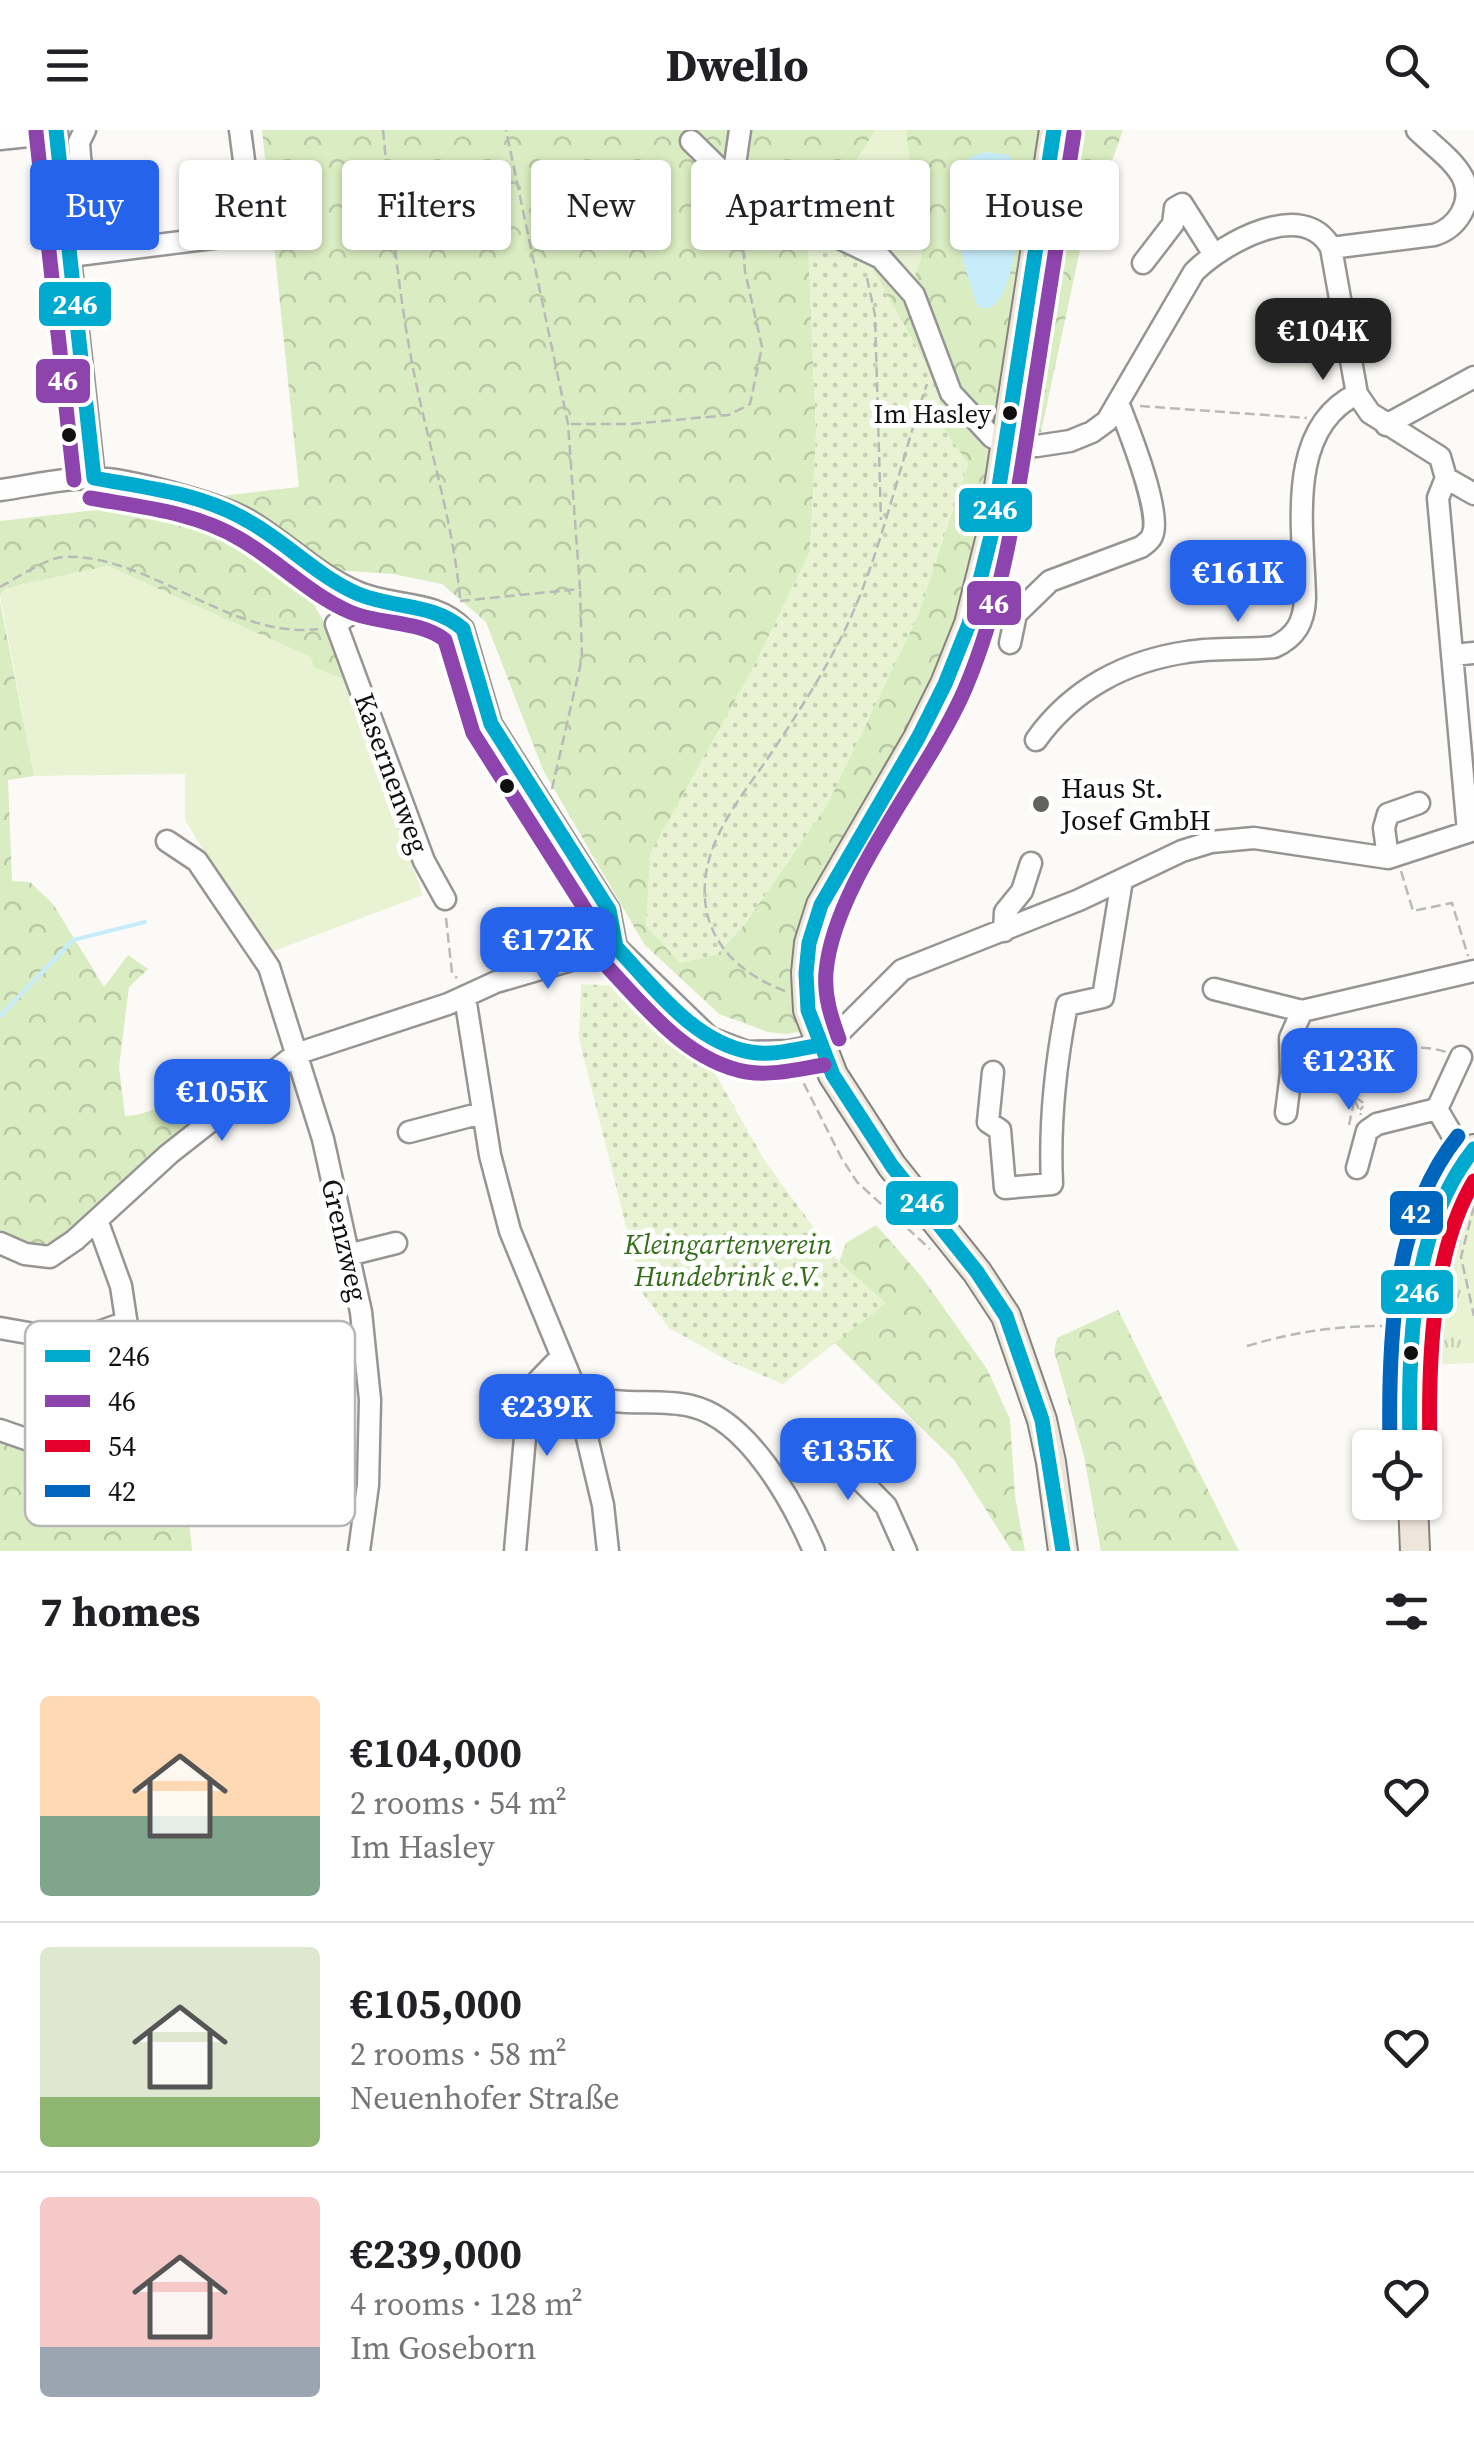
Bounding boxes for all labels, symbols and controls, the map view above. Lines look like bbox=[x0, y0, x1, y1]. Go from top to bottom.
text: Dwello bbox=[665, 34, 809, 96]
icon: menu bbox=[40, 38, 95, 93]
icon: search bbox=[1379, 38, 1434, 93]
chip: Buy bbox=[30, 160, 159, 250]
chip: Rent bbox=[179, 160, 322, 250]
chip: Filters bbox=[342, 160, 511, 250]
chip: New bbox=[531, 160, 671, 250]
chip: Apartment bbox=[691, 160, 930, 250]
chip: House bbox=[950, 160, 1119, 250]
line badge: 246 bbox=[37, 280, 113, 328]
text: 246 bbox=[52, 285, 98, 323]
pin: €104K bbox=[1253, 298, 1393, 383]
text: €104K bbox=[1277, 308, 1369, 352]
line badge: 46 bbox=[34, 357, 92, 405]
text: 46 bbox=[48, 361, 78, 399]
place label: Im Hasley bbox=[874, 396, 992, 432]
marker: Im Hasley bbox=[1000, 403, 1020, 423]
unlabelled marker bbox=[59, 425, 79, 445]
line badge: 246 bbox=[957, 486, 1034, 534]
text: 246 bbox=[972, 490, 1018, 528]
pin: €161K bbox=[1168, 540, 1308, 625]
text: €161K bbox=[1192, 550, 1284, 594]
line badge: 46 bbox=[965, 579, 1023, 627]
text: 46 bbox=[979, 584, 1009, 622]
street label: Kasernenweg bbox=[345, 688, 439, 858]
place label: Haus St. Josef GmbH bbox=[1060, 769, 1211, 839]
unlabelled marker bbox=[497, 776, 517, 796]
marker: Haus St. Josef GmbH bbox=[1030, 793, 1052, 815]
pin: €172K bbox=[478, 907, 618, 992]
text: €172K bbox=[502, 917, 594, 961]
pin: €123K bbox=[1279, 1028, 1419, 1113]
text: €123K bbox=[1303, 1038, 1395, 1082]
pin: €105K bbox=[152, 1059, 292, 1144]
text: €105K bbox=[176, 1069, 268, 1113]
street label: Grenzweg bbox=[313, 1175, 377, 1305]
line badge: 246 bbox=[884, 1179, 960, 1227]
text: 246 bbox=[899, 1183, 945, 1221]
line badge: 42 bbox=[1388, 1189, 1445, 1237]
text: 42 bbox=[1401, 1194, 1431, 1232]
park label: Kleingartenverein Hundebrink e.V. bbox=[623, 1225, 832, 1295]
line badge: 246 bbox=[1379, 1268, 1455, 1316]
text: 246 bbox=[1394, 1273, 1440, 1311]
legend bbox=[25, 1321, 355, 1526]
text: 246 bbox=[108, 1337, 150, 1375]
unlabelled marker bbox=[1401, 1343, 1421, 1363]
pin: €239K bbox=[477, 1374, 617, 1459]
text: 46 bbox=[108, 1382, 136, 1420]
text: €239K bbox=[501, 1384, 593, 1428]
pin: €135K bbox=[778, 1418, 918, 1503]
text: 54 bbox=[108, 1427, 136, 1465]
text: €135K bbox=[802, 1428, 894, 1472]
map controls bbox=[1352, 1430, 1442, 1520]
button: locate bbox=[1352, 1430, 1442, 1520]
text: 42 bbox=[108, 1472, 136, 1510]
text: 7 homes bbox=[40, 1582, 200, 1640]
icon: filters bbox=[1379, 1584, 1434, 1639]
text: €104,000 bbox=[350, 1723, 522, 1781]
icon: home bbox=[120, 1736, 240, 1856]
icon: heart bbox=[1379, 1769, 1434, 1824]
text: 2 rooms · 54 m² bbox=[350, 1781, 567, 1825]
text: Im Hasley bbox=[350, 1825, 495, 1869]
text: €105,000 bbox=[350, 1974, 522, 2032]
icon: home bbox=[120, 1987, 240, 2107]
icon: heart bbox=[1379, 2020, 1434, 2075]
text: 2 rooms · 58 m² bbox=[350, 2032, 567, 2076]
text: Neuenhofer Straße bbox=[350, 2076, 620, 2120]
text: €239,000 bbox=[350, 2224, 522, 2282]
icon: home bbox=[120, 2237, 240, 2357]
icon: heart bbox=[1379, 2270, 1434, 2325]
text: 4 rooms · 128 m² bbox=[350, 2282, 583, 2326]
text: Im Goseborn bbox=[350, 2326, 536, 2370]

